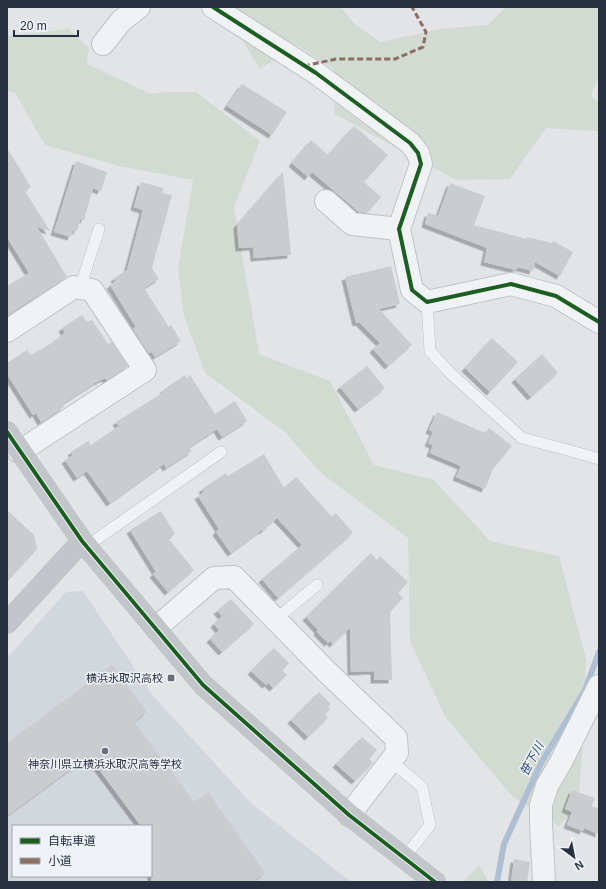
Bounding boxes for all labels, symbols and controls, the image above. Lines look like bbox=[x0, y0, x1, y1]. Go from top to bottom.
scale bar bbox=[14, 12, 78, 38]
text: 20 m bbox=[20, 19, 47, 33]
place label: 横浜氷取沢高校 bbox=[86, 672, 163, 684]
marker: 横浜氷取沢高校 bbox=[166, 673, 176, 683]
water label: 笹下川 bbox=[517, 738, 548, 778]
marker: 神奈川県立横浜氷取沢高等学校 bbox=[100, 746, 110, 756]
place label: 神奈川県立横浜氷取沢高等学校 bbox=[28, 758, 182, 770]
legend bbox=[12, 825, 152, 877]
text: 自転車道 bbox=[48, 834, 96, 848]
north arrow bbox=[554, 837, 594, 877]
text: 小道 bbox=[48, 854, 72, 868]
text: N bbox=[573, 858, 586, 873]

